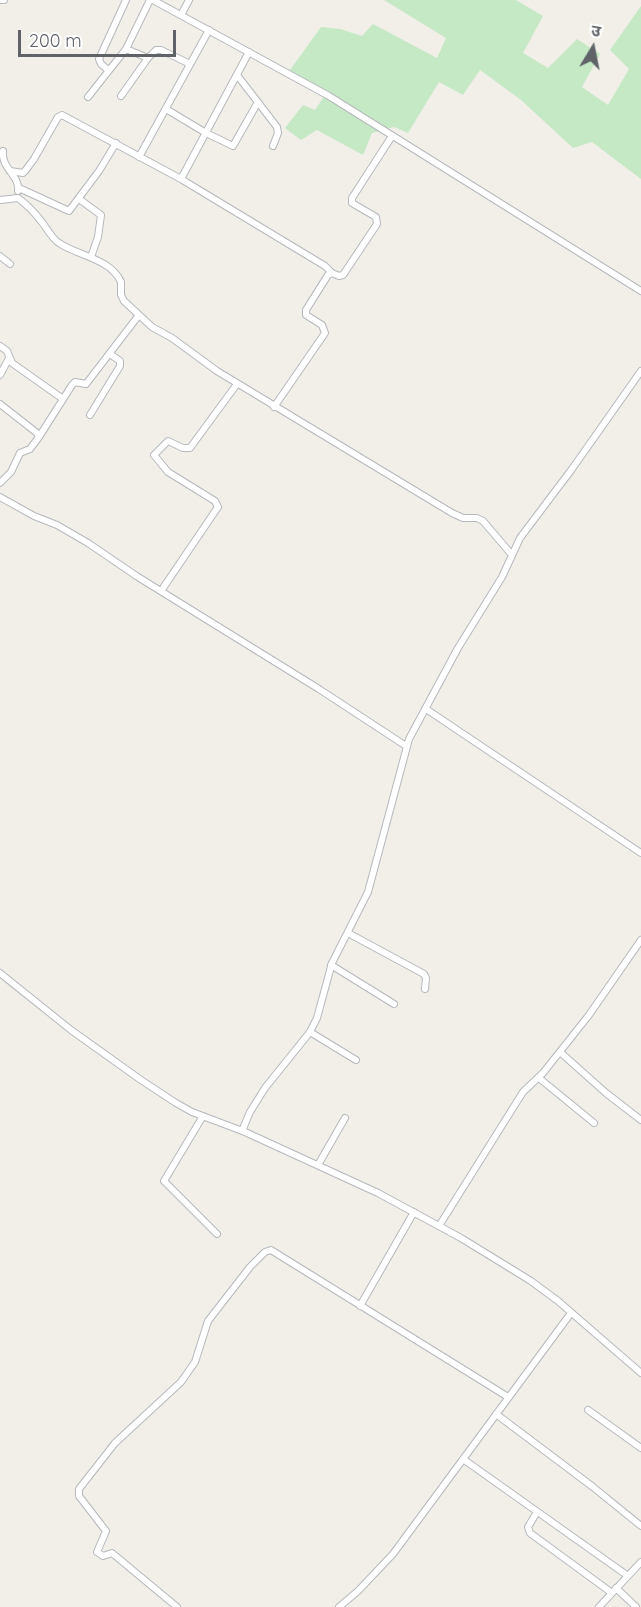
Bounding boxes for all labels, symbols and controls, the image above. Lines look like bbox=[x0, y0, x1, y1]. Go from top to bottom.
scale bar bbox=[21, 18, 178, 56]
north arrow bbox=[563, 18, 623, 78]
text: उ bbox=[590, 20, 602, 41]
text: 200 m bbox=[29, 29, 82, 52]

